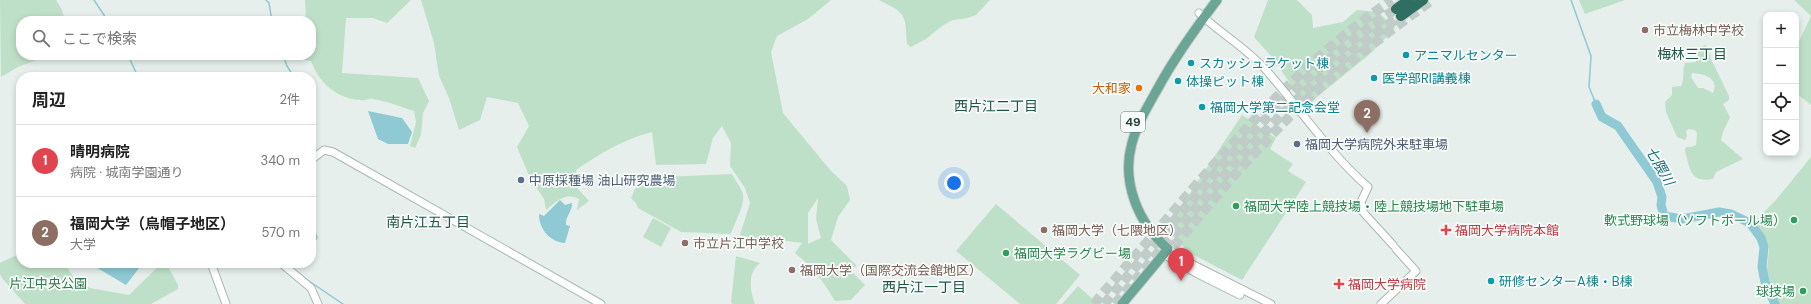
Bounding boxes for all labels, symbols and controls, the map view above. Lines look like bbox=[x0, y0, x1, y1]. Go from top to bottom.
map controls bbox=[1763, 12, 1799, 156]
button: + bbox=[1763, 12, 1799, 48]
search box bbox=[16, 16, 316, 60]
place label: 市立梅林中学校 bbox=[1653, 22, 1744, 39]
marker: 市立梅林中学校 bbox=[1640, 25, 1650, 35]
icon: search bbox=[30, 27, 52, 49]
text: ここで検索 bbox=[62, 29, 137, 49]
district label: 梅林三丁目 bbox=[1657, 45, 1727, 63]
place label: アニマルセンター bbox=[1414, 47, 1518, 64]
button: − bbox=[1763, 48, 1799, 84]
marker: アニマルセンター bbox=[1401, 50, 1411, 60]
place label: スカッシュラケット棟 bbox=[1199, 55, 1329, 72]
marker: スカッシュラケット棟 bbox=[1186, 58, 1196, 68]
place label: 医学部RI講義棟 bbox=[1382, 70, 1471, 87]
place label: 体操ピット棟 bbox=[1186, 73, 1264, 90]
marker: 医学部RI講義棟 bbox=[1369, 73, 1379, 83]
marker: 体操ピット棟 bbox=[1173, 76, 1183, 86]
place label: 大和家 bbox=[1092, 80, 1131, 97]
marker: 大和家 bbox=[1134, 83, 1144, 93]
button: locate bbox=[1763, 84, 1799, 120]
text: 周辺 bbox=[32, 89, 66, 111]
text: 2件 bbox=[280, 91, 300, 108]
district label: 西片江二丁目 bbox=[954, 97, 1038, 115]
place label: 福岡大学第二記念会堂 bbox=[1210, 99, 1340, 116]
pin: 2 bbox=[1354, 100, 1380, 133]
marker: 福岡大学第二記念会堂 bbox=[1197, 102, 1207, 112]
road number: 49 bbox=[1121, 112, 1145, 132]
button: layers bbox=[1763, 120, 1799, 156]
place label: 福岡大学病院外来駐車場 bbox=[1305, 136, 1448, 153]
marker: 福岡大学病院外来駐車場 bbox=[1292, 139, 1302, 149]
text: 晴明病院 bbox=[70, 142, 130, 162]
water label: 七隈川 bbox=[1642, 143, 1679, 190]
text: 1 bbox=[43, 152, 47, 169]
text: 340 m bbox=[260, 152, 300, 169]
text: 病院 · 城南学園通り bbox=[70, 164, 184, 181]
place label: 中原採種場 油山研究農場 bbox=[529, 172, 675, 189]
your location bbox=[944, 173, 964, 193]
marker: 中原採種場 油山研究農場 bbox=[516, 175, 526, 185]
place label: 福岡大学陸上競技場・陸上競技場地下駐車場 bbox=[1244, 198, 1504, 215]
marker: 福岡大学陸上競技場・陸上競技場地下駐車場 bbox=[1231, 201, 1241, 211]
place label: 軟式野球場（ソフトボール場） bbox=[1604, 212, 1786, 229]
district label: 南片江五丁目 bbox=[386, 213, 470, 231]
text: 福岡大学（烏帽子地区） bbox=[70, 214, 235, 234]
marker: 軟式野球場（ソフトボール場） bbox=[1789, 215, 1799, 225]
place label: 福岡大学（七隈地区） bbox=[1052, 222, 1182, 239]
place label: 福岡大学病院本館 bbox=[1455, 222, 1559, 239]
text: 2 bbox=[41, 224, 49, 241]
text: 570 m bbox=[262, 224, 300, 241]
marker: 福岡大学病院本館 bbox=[1440, 224, 1452, 236]
marker: 福岡大学（七隈地区） bbox=[1039, 225, 1049, 235]
place label: 市立片江中学校 bbox=[693, 235, 784, 252]
text: 大学 bbox=[70, 236, 96, 253]
marker: 市立片江中学校 bbox=[680, 238, 690, 248]
place label: 福岡大学ラグビー場 bbox=[1014, 245, 1131, 262]
marker: 福岡大学ラグビー場 bbox=[1001, 248, 1011, 258]
pin: 1 bbox=[1168, 248, 1194, 281]
place label: 福岡大学（国際交流会館地区） bbox=[800, 262, 982, 279]
marker: 福岡大学（国際交流会館地区） bbox=[787, 265, 797, 275]
place label: 研修センターA棟・B棟 bbox=[1499, 273, 1632, 290]
park label: 片江中央公園 bbox=[9, 275, 87, 292]
place label: 福岡大学病院 bbox=[1348, 276, 1426, 293]
marker: 研修センターA棟・B棟 bbox=[1486, 276, 1496, 286]
district label: 西片江一丁目 bbox=[882, 278, 966, 296]
marker: 福岡大学病院 bbox=[1333, 278, 1345, 290]
place label: 球技場 bbox=[1756, 283, 1795, 300]
marker: 球技場 bbox=[1798, 286, 1808, 296]

